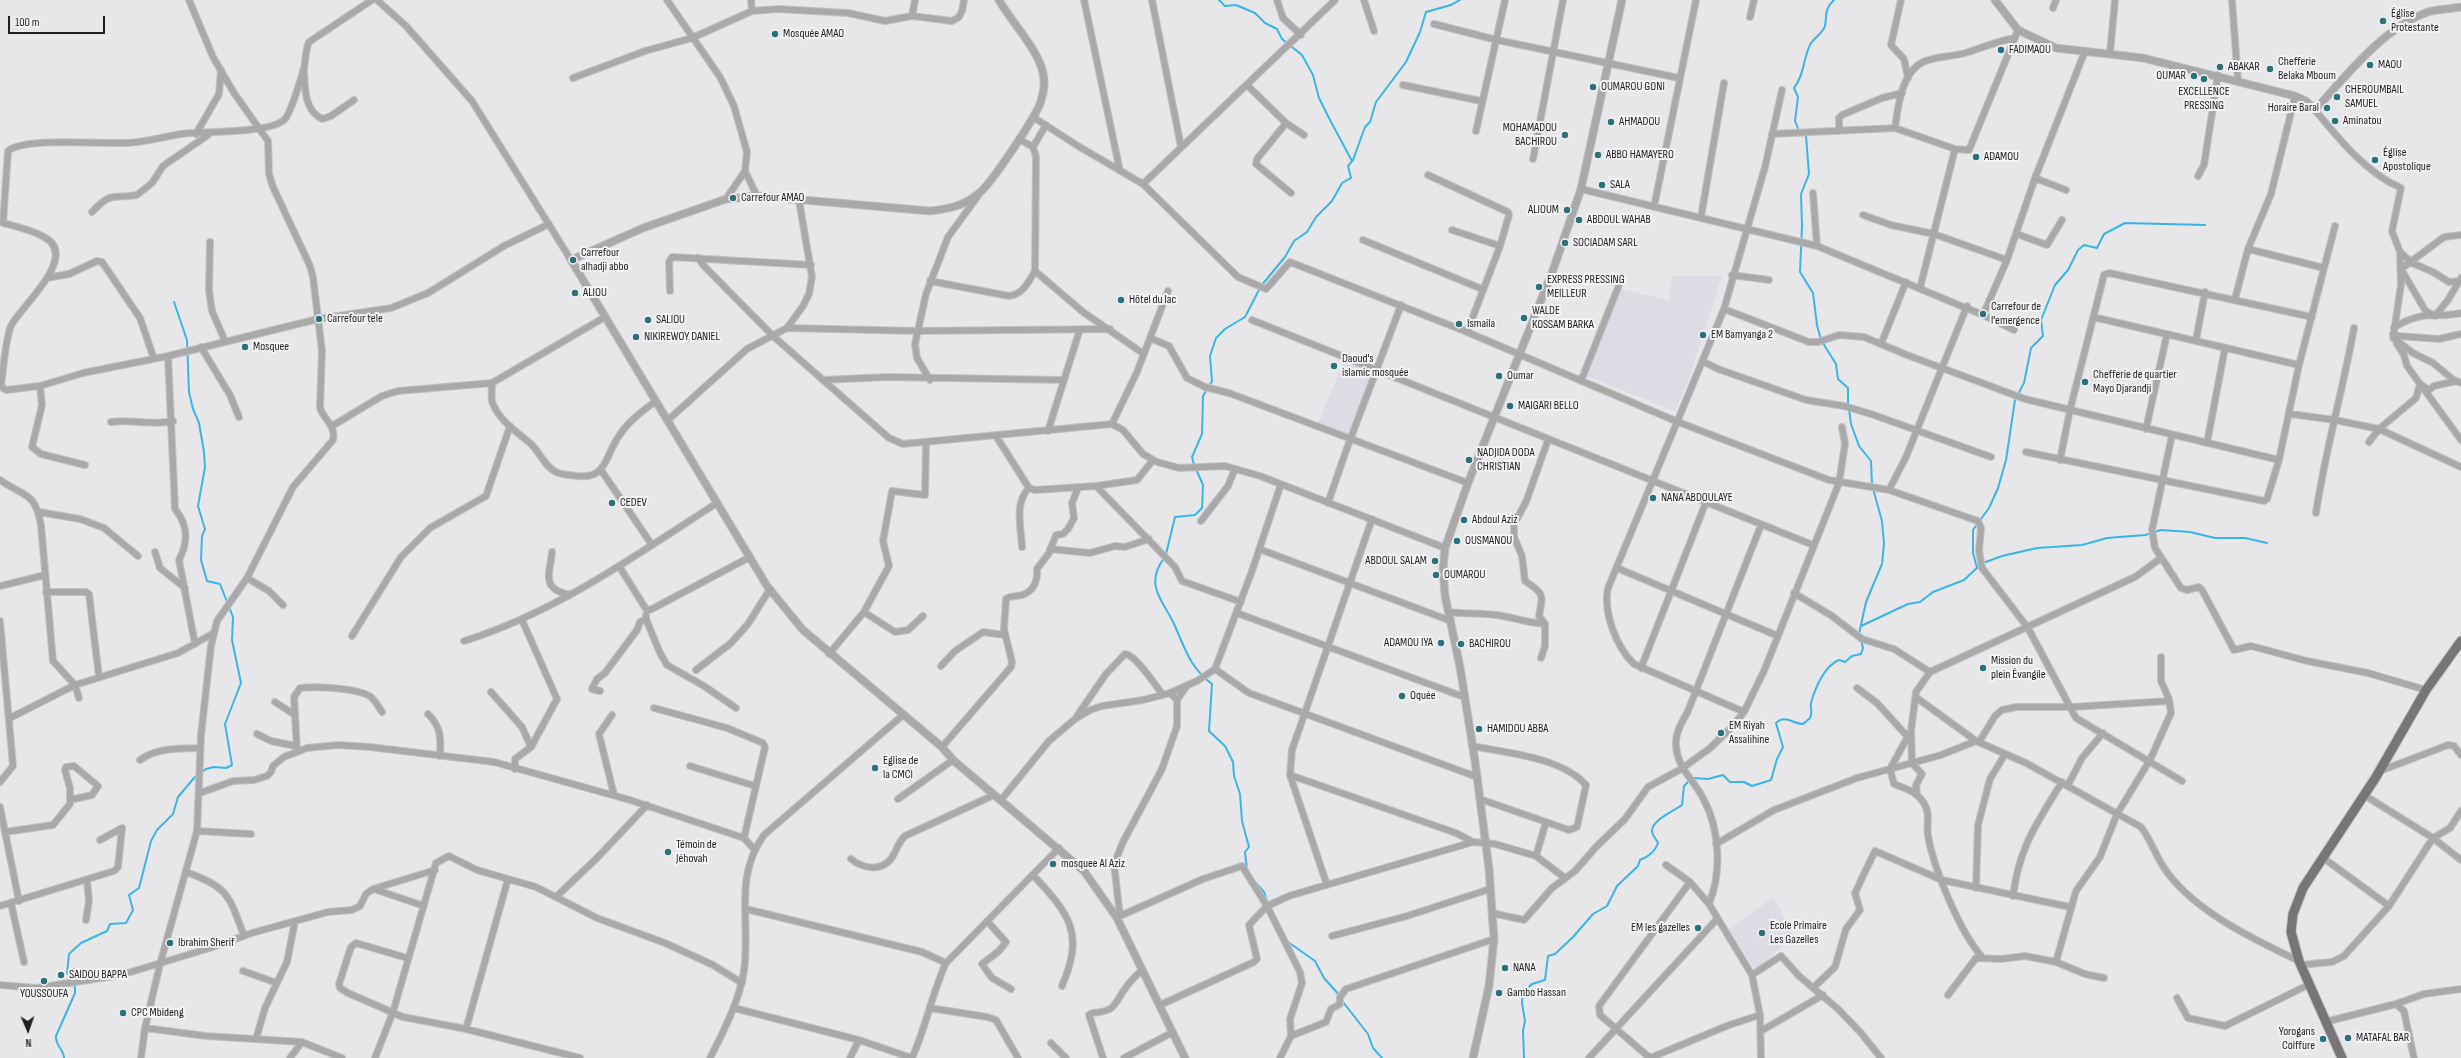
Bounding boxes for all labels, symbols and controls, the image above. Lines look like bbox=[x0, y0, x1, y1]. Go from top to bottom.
place label: Église Protestante bbox=[2391, 7, 2439, 35]
scale bar bbox=[10, 8, 107, 34]
text: 100 m bbox=[15, 15, 40, 30]
marker: Église Protestante bbox=[2378, 16, 2388, 26]
place label: Mosquée AMAO bbox=[783, 27, 844, 41]
marker: Mosquée AMAO bbox=[770, 29, 780, 39]
place label: FADIMAOU bbox=[2009, 43, 2051, 57]
marker: FADIMAOU bbox=[1996, 45, 2006, 55]
place label: Chefferie Belaka Mboum bbox=[2278, 55, 2336, 83]
place label: MAOU bbox=[2378, 58, 2402, 72]
place label: ABAKAR bbox=[2228, 60, 2260, 74]
marker: MAOU bbox=[2365, 60, 2375, 70]
marker: ABAKAR bbox=[2215, 62, 2225, 72]
marker: Chefferie Belaka Mboum bbox=[2265, 64, 2275, 74]
place label: OUMAR bbox=[2156, 69, 2186, 83]
marker: OUMAR bbox=[2189, 71, 2199, 81]
marker: EXCELLENCE PRESSING bbox=[2199, 74, 2209, 84]
place label: OUMAROU GONI bbox=[1601, 80, 1665, 94]
marker: OUMAROU GONI bbox=[1588, 82, 1598, 92]
place label: CHEROUMBAIL SAMUEL bbox=[2345, 83, 2404, 111]
place label: EXCELLENCE PRESSING bbox=[2178, 85, 2230, 113]
marker: CHEROUMBAIL SAMUEL bbox=[2332, 92, 2342, 102]
place label: Horaire Baral bbox=[2268, 101, 2319, 115]
marker: Horaire Baral bbox=[2322, 103, 2332, 113]
place label: Aminatou bbox=[2343, 114, 2382, 128]
place label: AHMADOU bbox=[1619, 115, 1660, 129]
marker: Aminatou bbox=[2330, 116, 2340, 126]
marker: AHMADOU bbox=[1606, 117, 1616, 127]
place label: MOHAMADOU BACHIROU bbox=[1503, 121, 1557, 149]
marker: MOHAMADOU BACHIROU bbox=[1560, 130, 1570, 140]
place label: Église Apostolique bbox=[2383, 146, 2431, 174]
place label: ABBO HAMAYERO bbox=[1606, 148, 1674, 162]
marker: ABBO HAMAYERO bbox=[1593, 150, 1603, 160]
place label: ADAMOU bbox=[1984, 150, 2019, 164]
marker: ADAMOU bbox=[1971, 152, 1981, 162]
marker: Église Apostolique bbox=[2370, 155, 2380, 165]
place label: SALA bbox=[1610, 178, 1630, 192]
marker: SALA bbox=[1597, 180, 1607, 190]
place label: Carrefour AMAO bbox=[741, 191, 805, 205]
marker: Carrefour AMAO bbox=[728, 193, 738, 203]
place label: ALIOUM bbox=[1528, 203, 1559, 217]
marker: ALIOUM bbox=[1562, 205, 1572, 215]
place label: ABDOUL WAHAB bbox=[1587, 213, 1651, 227]
marker: ABDOUL WAHAB bbox=[1574, 215, 1584, 225]
place label: SOCIADAM SARL bbox=[1573, 236, 1638, 250]
marker: SOCIADAM SARL bbox=[1560, 238, 1570, 248]
place label: Carrefour alhadji abbo bbox=[581, 246, 628, 274]
marker: Carrefour alhadji abbo bbox=[568, 255, 578, 265]
place label: EXPRESS PRESSING MEILLEUR bbox=[1547, 273, 1625, 301]
marker: EXPRESS PRESSING MEILLEUR bbox=[1534, 282, 1544, 292]
place label: ALIOU bbox=[583, 286, 607, 300]
marker: ALIOU bbox=[570, 288, 580, 298]
place label: Hôtel du lac bbox=[1129, 293, 1176, 307]
marker: Hôtel du lac bbox=[1116, 295, 1126, 305]
place label: Carrefour de l'emergence bbox=[1991, 300, 2041, 328]
place label: WALDE KOSSAM BARKA bbox=[1532, 304, 1594, 332]
marker: Carrefour de l'emergence bbox=[1978, 309, 1988, 319]
place label: Carrefour tele bbox=[327, 312, 383, 326]
place label: SALIOU bbox=[656, 313, 685, 327]
marker: WALDE KOSSAM BARKA bbox=[1519, 313, 1529, 323]
marker: Carrefour tele bbox=[314, 314, 324, 324]
marker: SALIOU bbox=[643, 315, 653, 325]
place label: Ismaila bbox=[1467, 317, 1495, 331]
marker: Ismaila bbox=[1454, 319, 1464, 329]
place label: EM Bamyanga 2 bbox=[1711, 328, 1773, 342]
place label: NIKIREWOY DANIEL bbox=[644, 330, 720, 344]
marker: EM Bamyanga 2 bbox=[1698, 330, 1708, 340]
marker: NIKIREWOY DANIEL bbox=[631, 332, 641, 342]
place label: Mosquee bbox=[253, 340, 289, 354]
marker: Mosquee bbox=[240, 342, 250, 352]
place label: Daoud's islamic mosquée bbox=[1342, 352, 1409, 380]
marker: Daoud's islamic mosquée bbox=[1329, 361, 1339, 371]
place label: Chefferie de quartier Mayo Djarandji bbox=[2093, 368, 2177, 396]
place label: Oumar bbox=[1507, 369, 1534, 383]
marker: Oumar bbox=[1494, 371, 1504, 381]
marker: Chefferie de quartier Mayo Djarandji bbox=[2080, 377, 2090, 387]
place label: MAIGARI BELLO bbox=[1518, 399, 1579, 413]
marker: MAIGARI BELLO bbox=[1505, 401, 1515, 411]
place label: NADJIDA DODA CHRISTIAN bbox=[1477, 446, 1535, 474]
marker: NADJIDA DODA CHRISTIAN bbox=[1464, 455, 1474, 465]
place label: NANA ABDOULAYE bbox=[1661, 491, 1733, 505]
marker: NANA ABDOULAYE bbox=[1648, 493, 1658, 503]
place label: CEDEV bbox=[620, 496, 647, 510]
marker: CEDEV bbox=[607, 498, 617, 508]
place label: Abdoul Aziz bbox=[1472, 513, 1517, 527]
marker: Abdoul Aziz bbox=[1459, 515, 1469, 525]
place label: OUSMANOU bbox=[1465, 534, 1512, 548]
marker: OUSMANOU bbox=[1452, 536, 1462, 546]
place label: ABDOUL SALAM bbox=[1365, 554, 1427, 568]
marker: ABDOUL SALAM bbox=[1430, 556, 1440, 566]
place label: OUMAROU bbox=[1444, 568, 1485, 582]
marker: OUMAROU bbox=[1431, 570, 1441, 580]
place label: ADAMOU IYA bbox=[1384, 636, 1433, 650]
place label: BACHIROU bbox=[1469, 637, 1511, 651]
marker: ADAMOU IYA bbox=[1436, 638, 1446, 648]
marker: BACHIROU bbox=[1456, 639, 1466, 649]
place label: Mission du plein Évangile bbox=[1991, 654, 2046, 682]
marker: Mission du plein Évangile bbox=[1978, 663, 1988, 673]
place label: Oquée bbox=[1410, 689, 1436, 703]
marker: Oquée bbox=[1397, 691, 1407, 701]
place label: EM Riyah Assalihine bbox=[1729, 719, 1769, 747]
place label: HAMIDOU ABBA bbox=[1487, 722, 1548, 736]
marker: HAMIDOU ABBA bbox=[1474, 724, 1484, 734]
marker: EM Riyah Assalihine bbox=[1716, 728, 1726, 738]
place label: Eglise de la CMCI bbox=[883, 754, 918, 782]
marker: Eglise de la CMCI bbox=[870, 763, 880, 773]
place label: Témoin de Jéhovah bbox=[676, 838, 717, 866]
marker: Témoin de Jéhovah bbox=[663, 847, 673, 857]
place label: mosquee Al Aziz bbox=[1061, 857, 1125, 871]
marker: mosquee Al Aziz bbox=[1048, 859, 1058, 869]
place label: Ecole Primaire Les Gazelles bbox=[1770, 919, 1827, 947]
place label: EM les gazelles bbox=[1631, 921, 1690, 935]
marker: EM les gazelles bbox=[1693, 923, 1703, 933]
marker: Ecole Primaire Les Gazelles bbox=[1757, 928, 1767, 938]
place label: Ibrahim Sherif bbox=[178, 936, 234, 950]
marker: Ibrahim Sherif bbox=[165, 938, 175, 948]
place label: NANA bbox=[1513, 961, 1536, 975]
marker: NANA bbox=[1500, 963, 1510, 973]
place label: SAIDOU BAPPA bbox=[69, 968, 127, 982]
marker: SAIDOU BAPPA bbox=[56, 970, 66, 980]
marker: YOUSSOUFA bbox=[39, 976, 49, 986]
place label: Gambo Hassan bbox=[1507, 986, 1566, 1000]
place label: YOUSSOUFA bbox=[20, 987, 68, 1001]
marker: Gambo Hassan bbox=[1494, 988, 1504, 998]
place label: CPC Mbideng bbox=[131, 1006, 184, 1020]
marker: CPC Mbideng bbox=[118, 1008, 128, 1018]
north arrow bbox=[8, 1010, 48, 1050]
place label: Yorogans Coiffure bbox=[2279, 1025, 2315, 1053]
place label: MATAFAL BAR bbox=[2356, 1031, 2409, 1045]
marker: MATAFAL BAR bbox=[2343, 1033, 2353, 1043]
marker: Yorogans Coiffure bbox=[2318, 1034, 2328, 1044]
text: N bbox=[25, 1036, 32, 1049]

